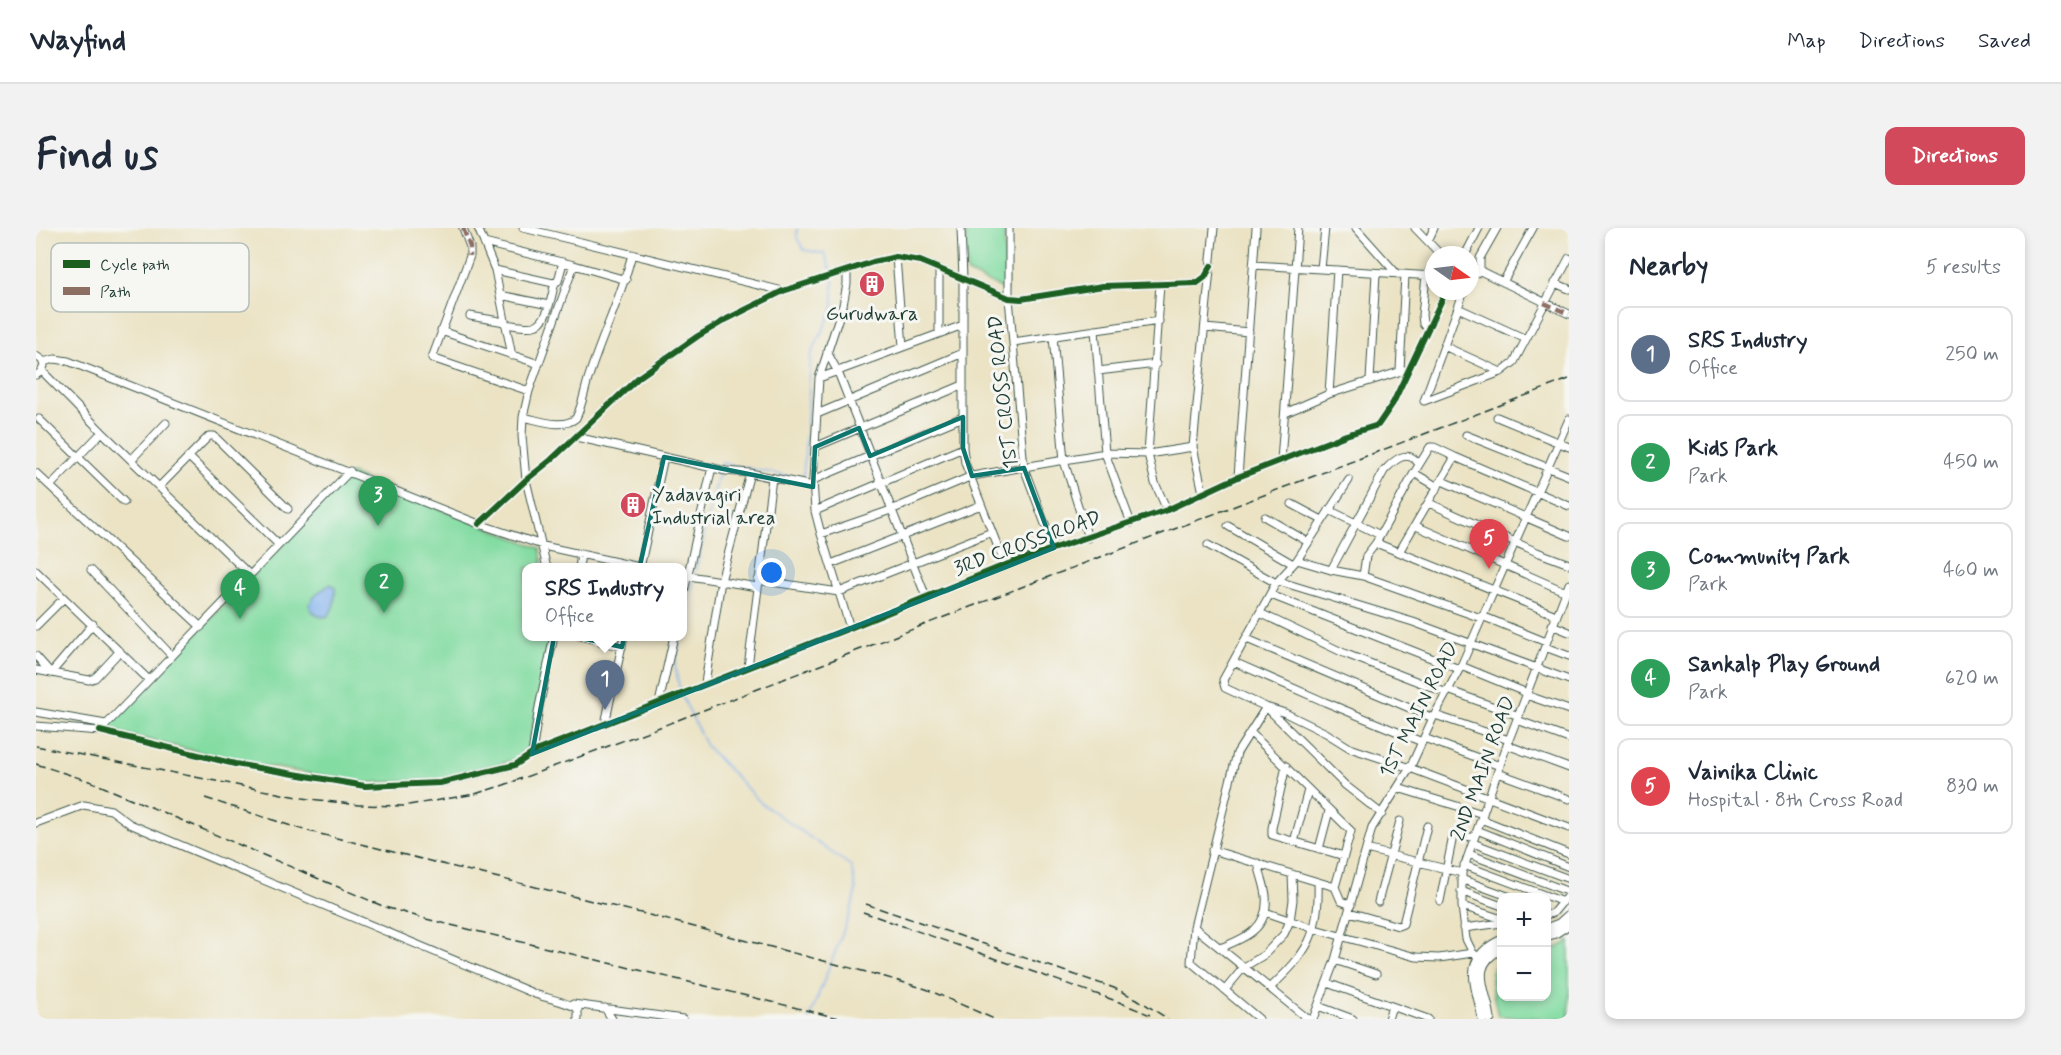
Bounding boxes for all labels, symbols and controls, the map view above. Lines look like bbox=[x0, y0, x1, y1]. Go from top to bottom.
text: Wayfind bbox=[30, 23, 126, 60]
text: Map bbox=[1787, 27, 1826, 55]
text: Directions bbox=[1859, 27, 1945, 55]
text: Saved bbox=[1978, 27, 2031, 55]
button: Directions bbox=[1885, 127, 2025, 185]
text: Find us bbox=[36, 129, 158, 184]
legend bbox=[51, 243, 249, 312]
north arrow bbox=[1425, 246, 1479, 300]
text: Nearby bbox=[1629, 250, 1708, 284]
text: 5 results bbox=[1926, 254, 2001, 281]
text: Cycle path bbox=[100, 255, 170, 276]
building icon: Gurudwara bbox=[857, 269, 887, 299]
text: Path bbox=[100, 282, 131, 303]
place label: Gurudwara bbox=[826, 301, 918, 328]
street label: 1ST CROSS ROAD bbox=[982, 314, 1025, 470]
text: SRS Industry bbox=[1688, 327, 1808, 355]
text: 1 bbox=[1646, 341, 1655, 368]
text: 250 m bbox=[1945, 341, 1999, 368]
text: Office bbox=[1688, 355, 1738, 382]
text: Kids Park bbox=[1688, 435, 1778, 463]
text: 2 bbox=[1646, 449, 1655, 476]
text: 450 m bbox=[1943, 449, 1999, 476]
text: Park bbox=[1688, 463, 1728, 490]
pin: 3 bbox=[358, 476, 398, 526]
place label: Yadavagiri Industrial area bbox=[652, 482, 776, 532]
building icon: Yadavagiri Industrial area bbox=[618, 490, 648, 520]
street label: 3RD CROSS ROAD bbox=[950, 504, 1105, 583]
pin: 5 bbox=[1470, 520, 1508, 569]
text: Community Park bbox=[1688, 543, 1850, 571]
text: 3 bbox=[1646, 557, 1655, 584]
text: 460 m bbox=[1943, 557, 1999, 584]
your location bbox=[757, 558, 786, 587]
popup bbox=[522, 563, 687, 641]
pin: 2 bbox=[364, 564, 404, 613]
pin: 4 bbox=[220, 570, 260, 619]
text: Park bbox=[1688, 571, 1728, 598]
text: SRS Industry bbox=[545, 575, 664, 603]
text: Office bbox=[545, 603, 595, 630]
street label: 1ST MAIN ROAD bbox=[1373, 637, 1465, 782]
text: Sankalp Play Ground bbox=[1688, 651, 1880, 679]
pin: 1 bbox=[586, 660, 624, 710]
text: 4 bbox=[1645, 665, 1656, 692]
text: 620 m bbox=[1945, 665, 1999, 692]
text: Park bbox=[1688, 679, 1728, 706]
street label: 2ND MAIN ROAD bbox=[1445, 692, 1522, 845]
text: Vainika Clinic bbox=[1688, 759, 1818, 787]
text: 5 bbox=[1645, 773, 1657, 800]
text: 830 m bbox=[1946, 773, 1999, 800]
text: Hospital · 8th Cross Road bbox=[1688, 787, 1903, 814]
map controls bbox=[1497, 893, 1551, 1001]
button: + bbox=[1497, 893, 1551, 947]
button: − bbox=[1497, 947, 1551, 1001]

